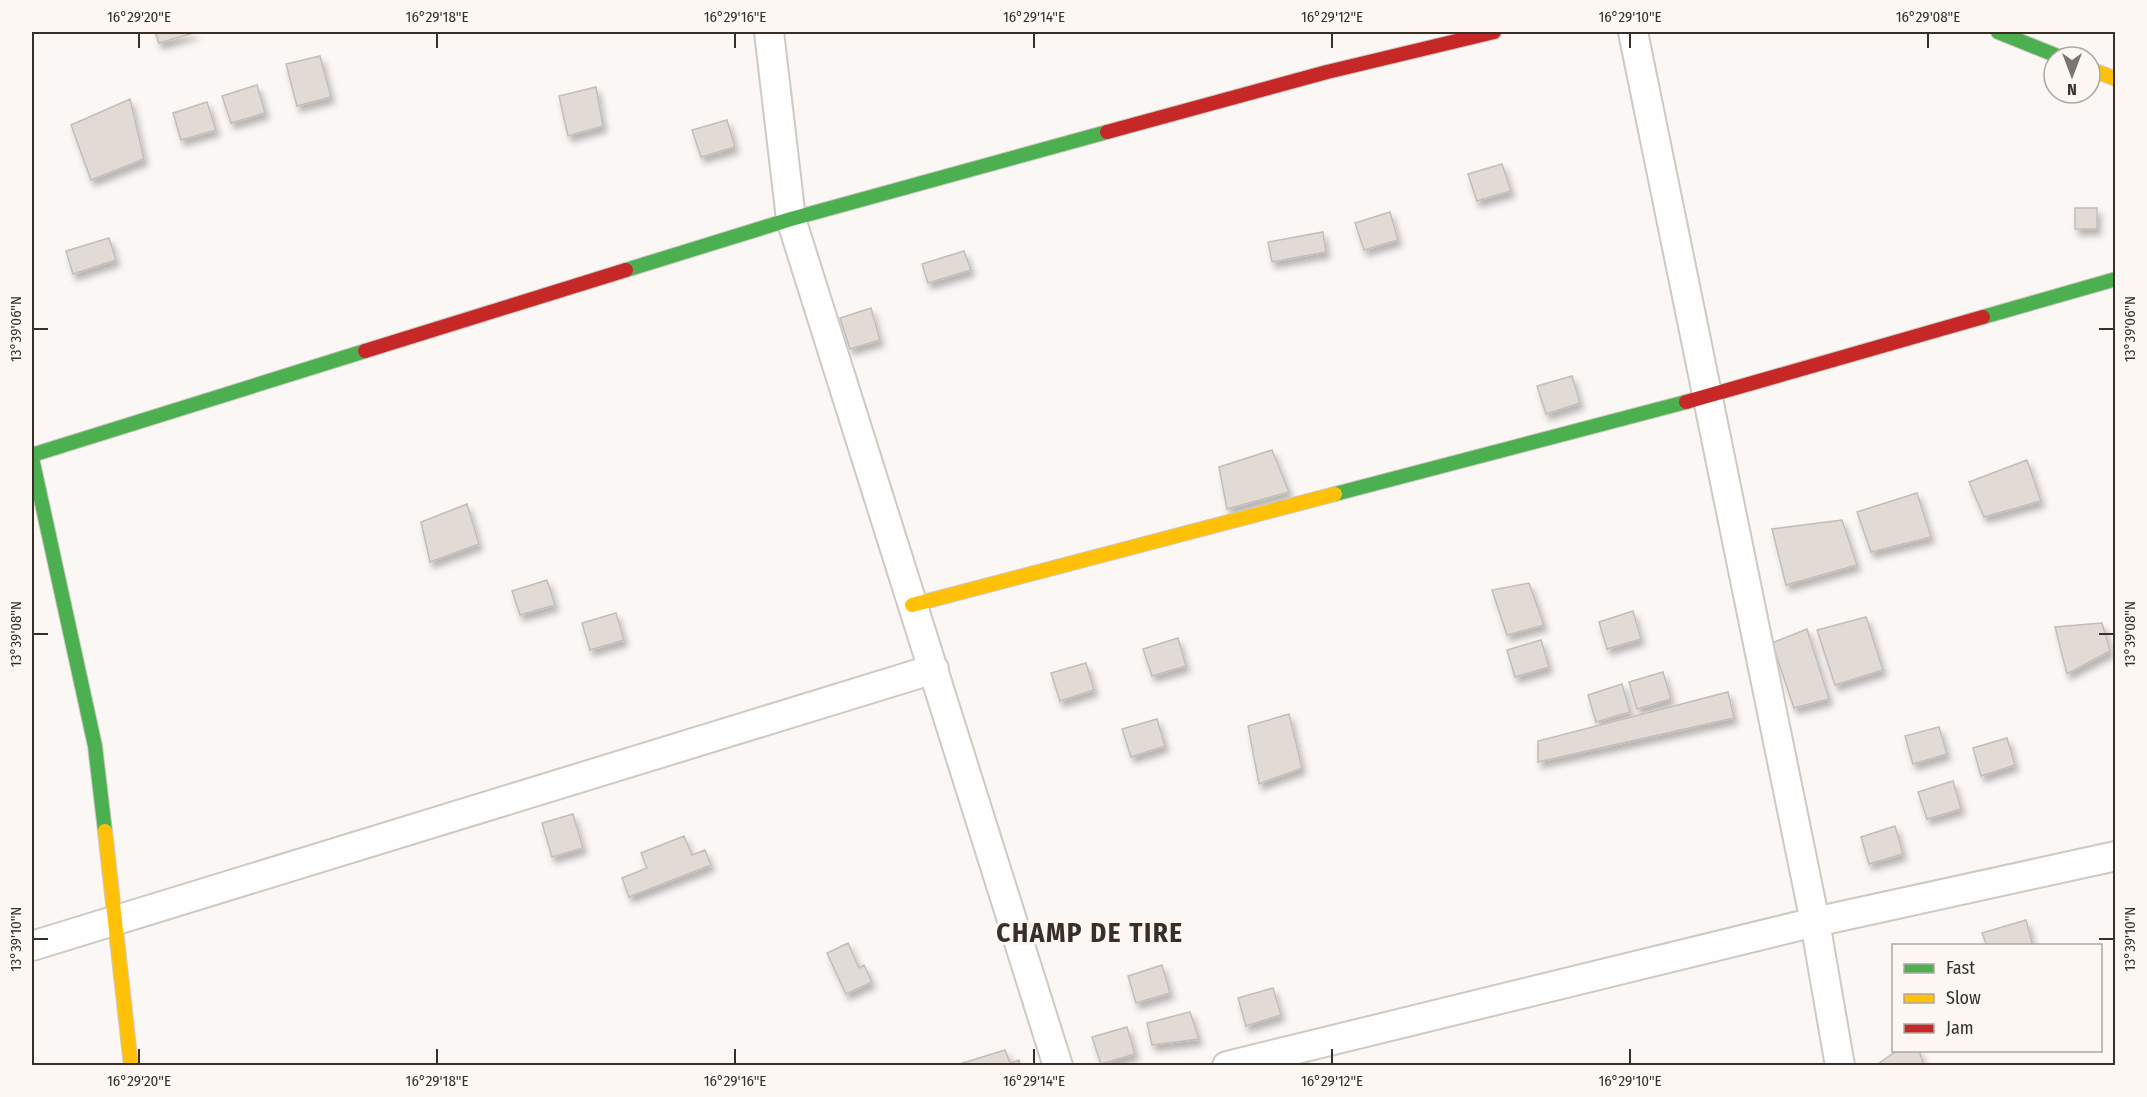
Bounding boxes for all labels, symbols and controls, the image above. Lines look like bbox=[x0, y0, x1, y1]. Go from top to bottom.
text: 16°29'20"E bbox=[107, 8, 171, 26]
text: 16°29'18"E bbox=[406, 8, 468, 26]
text: 16°29'16"E bbox=[704, 8, 766, 26]
text: 16°29'14"E bbox=[1003, 8, 1065, 26]
text: 16°29'12"E bbox=[1301, 8, 1363, 26]
text: 16°29'10"E bbox=[1598, 8, 1662, 26]
text: 16°29'08"E bbox=[1896, 8, 1960, 26]
north arrow bbox=[2042, 45, 2102, 105]
text: N bbox=[2067, 80, 2077, 99]
text: 13°39'06"N bbox=[7, 296, 25, 362]
text: 13°39'06"N bbox=[2121, 296, 2139, 362]
text: 13°39'08"N bbox=[7, 601, 25, 667]
text: 13°39'08"N bbox=[2121, 601, 2139, 667]
text: 13°39'10"N bbox=[7, 907, 25, 971]
text: 13°39'10"N bbox=[2121, 907, 2139, 971]
district label: CHAMP DE TIRE bbox=[996, 917, 1184, 949]
legend bbox=[1892, 944, 2102, 1052]
text: Fast bbox=[1946, 957, 1975, 979]
text: Slow bbox=[1946, 987, 1981, 1009]
text: Jam bbox=[1946, 1017, 1974, 1039]
text: 16°29'20"E bbox=[107, 1072, 171, 1090]
text: 16°29'18"E bbox=[406, 1072, 468, 1090]
text: 16°29'16"E bbox=[704, 1072, 766, 1090]
text: 16°29'14"E bbox=[1003, 1072, 1065, 1090]
text: 16°29'12"E bbox=[1301, 1072, 1363, 1090]
text: 16°29'10"E bbox=[1598, 1072, 1662, 1090]

